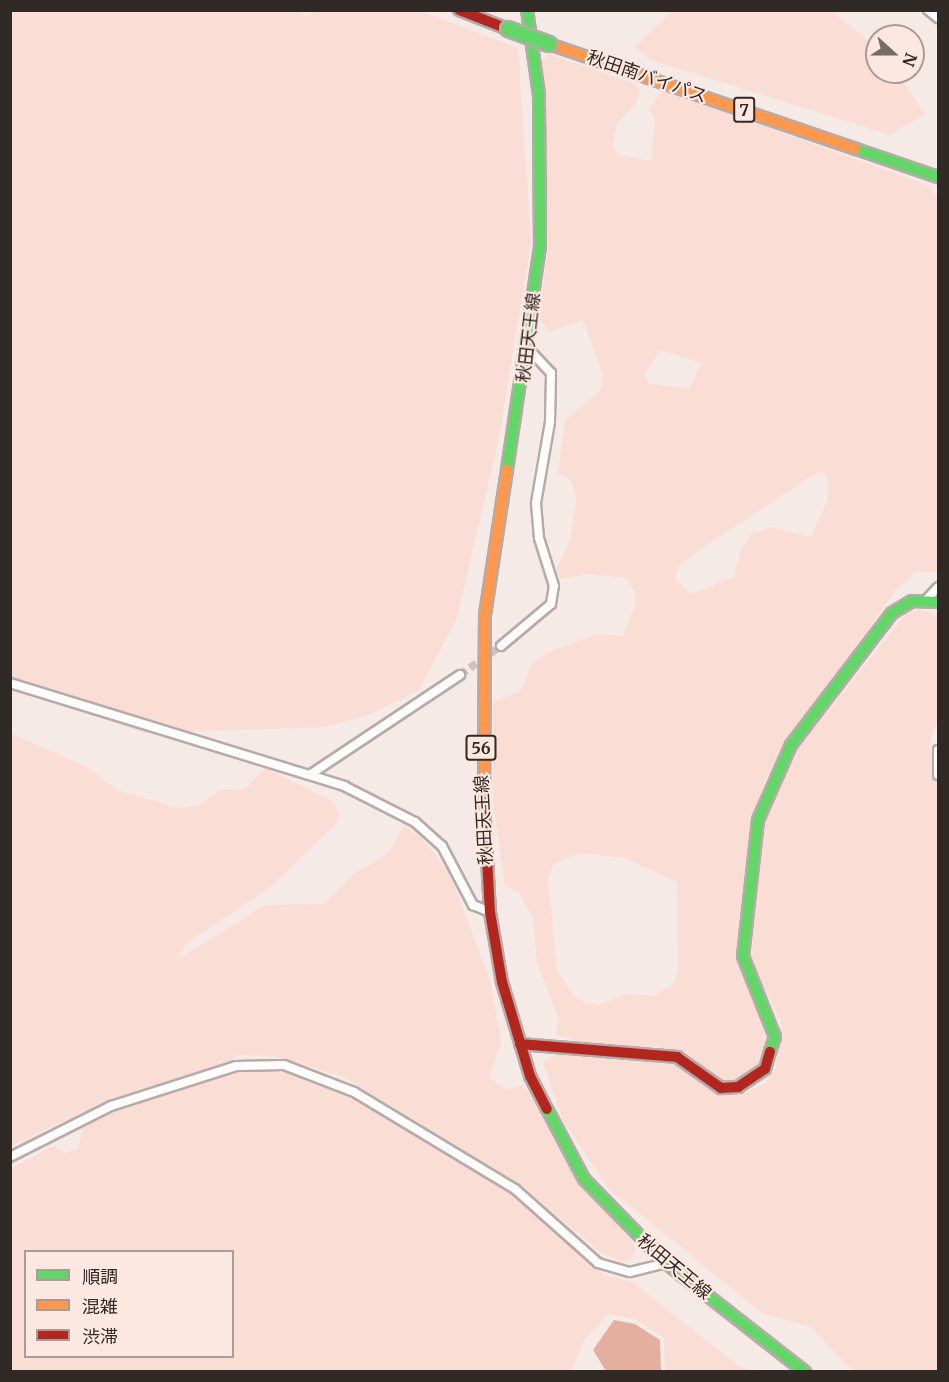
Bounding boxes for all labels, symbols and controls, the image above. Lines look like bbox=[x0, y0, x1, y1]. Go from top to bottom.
north arrow bbox=[865, 24, 925, 84]
street label: 秋田南バイパス bbox=[584, 46, 710, 108]
text: N bbox=[898, 50, 922, 69]
road number: 7 bbox=[732, 97, 756, 123]
street label: 秋田天王線 bbox=[513, 292, 545, 384]
road number: 56 bbox=[464, 735, 498, 761]
street label: 秋田天王線 bbox=[471, 774, 497, 866]
street label: 秋田天王線 bbox=[633, 1230, 715, 1304]
legend bbox=[24, 1250, 234, 1358]
text: 順調 bbox=[82, 1265, 118, 1288]
text: 混雑 bbox=[82, 1295, 118, 1318]
text: 渋滞 bbox=[82, 1325, 118, 1348]

